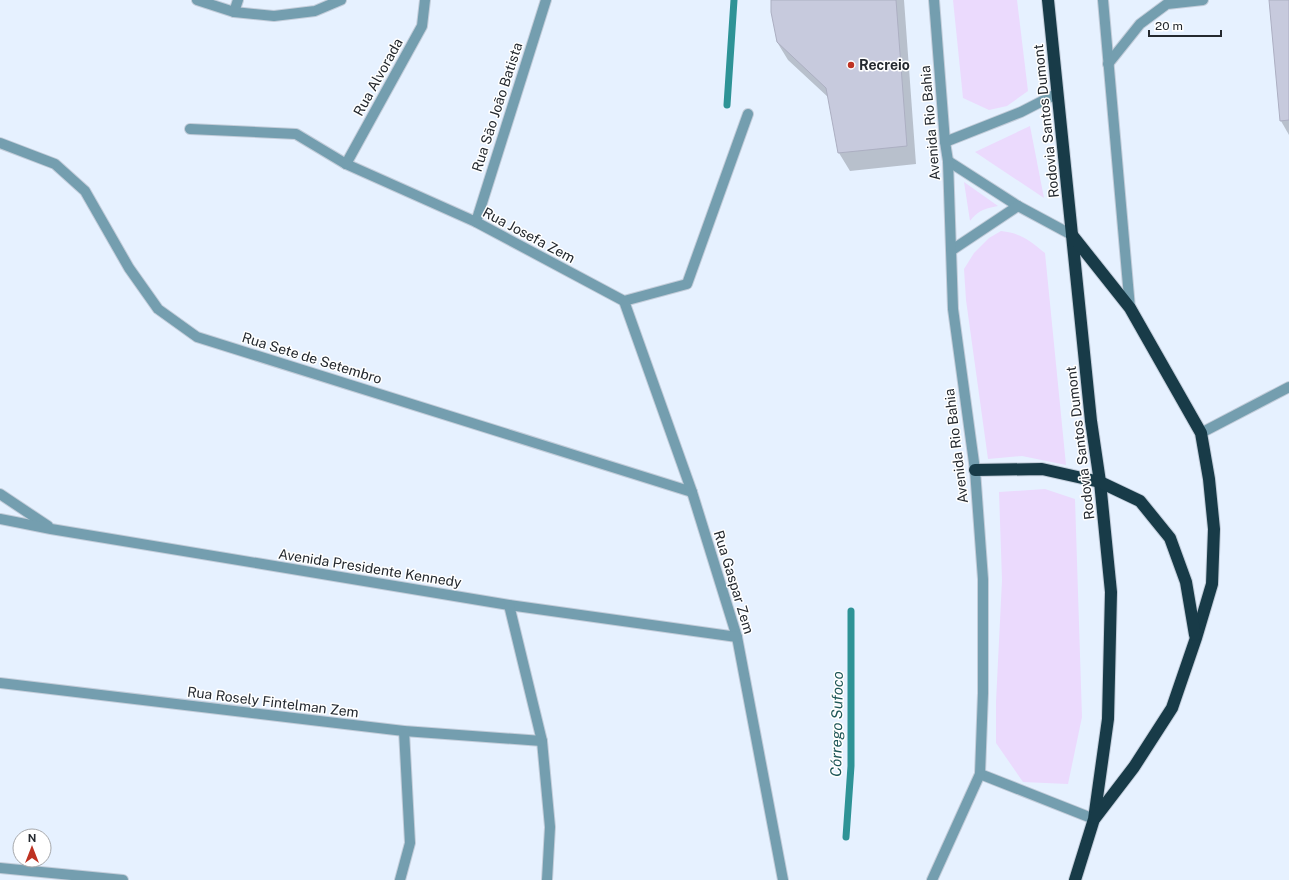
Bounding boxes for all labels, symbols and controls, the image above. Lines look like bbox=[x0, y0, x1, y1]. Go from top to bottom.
scale bar bbox=[1149, 12, 1221, 38]
text: 20 m bbox=[1155, 19, 1183, 33]
street label: Rua Alvorada bbox=[350, 35, 406, 119]
street label: Rua São João Batista bbox=[469, 40, 525, 174]
street label: Rodovia Santos Dumont bbox=[1030, 43, 1062, 199]
place label: Recreio bbox=[859, 57, 910, 73]
marker: Recreio bbox=[846, 60, 856, 70]
street label: Avenida Rio Bahia bbox=[917, 65, 943, 181]
street label: Rua Josefa Zem bbox=[480, 204, 578, 266]
street label: Rua Sete de Setembro bbox=[240, 329, 384, 387]
street label: Rodovia Santos Dumont bbox=[1063, 365, 1097, 521]
street label: Avenida Rio Bahia bbox=[941, 388, 971, 504]
street label: Rua Gaspar Zem bbox=[711, 528, 757, 636]
street label: Avenida Presidente Kennedy bbox=[277, 546, 463, 590]
water label: Córrego Sufoco bbox=[827, 671, 846, 777]
street label: Rua Rosely Fintelman Zem bbox=[186, 684, 360, 720]
north arrow bbox=[12, 828, 52, 868]
text: N bbox=[28, 832, 36, 844]

